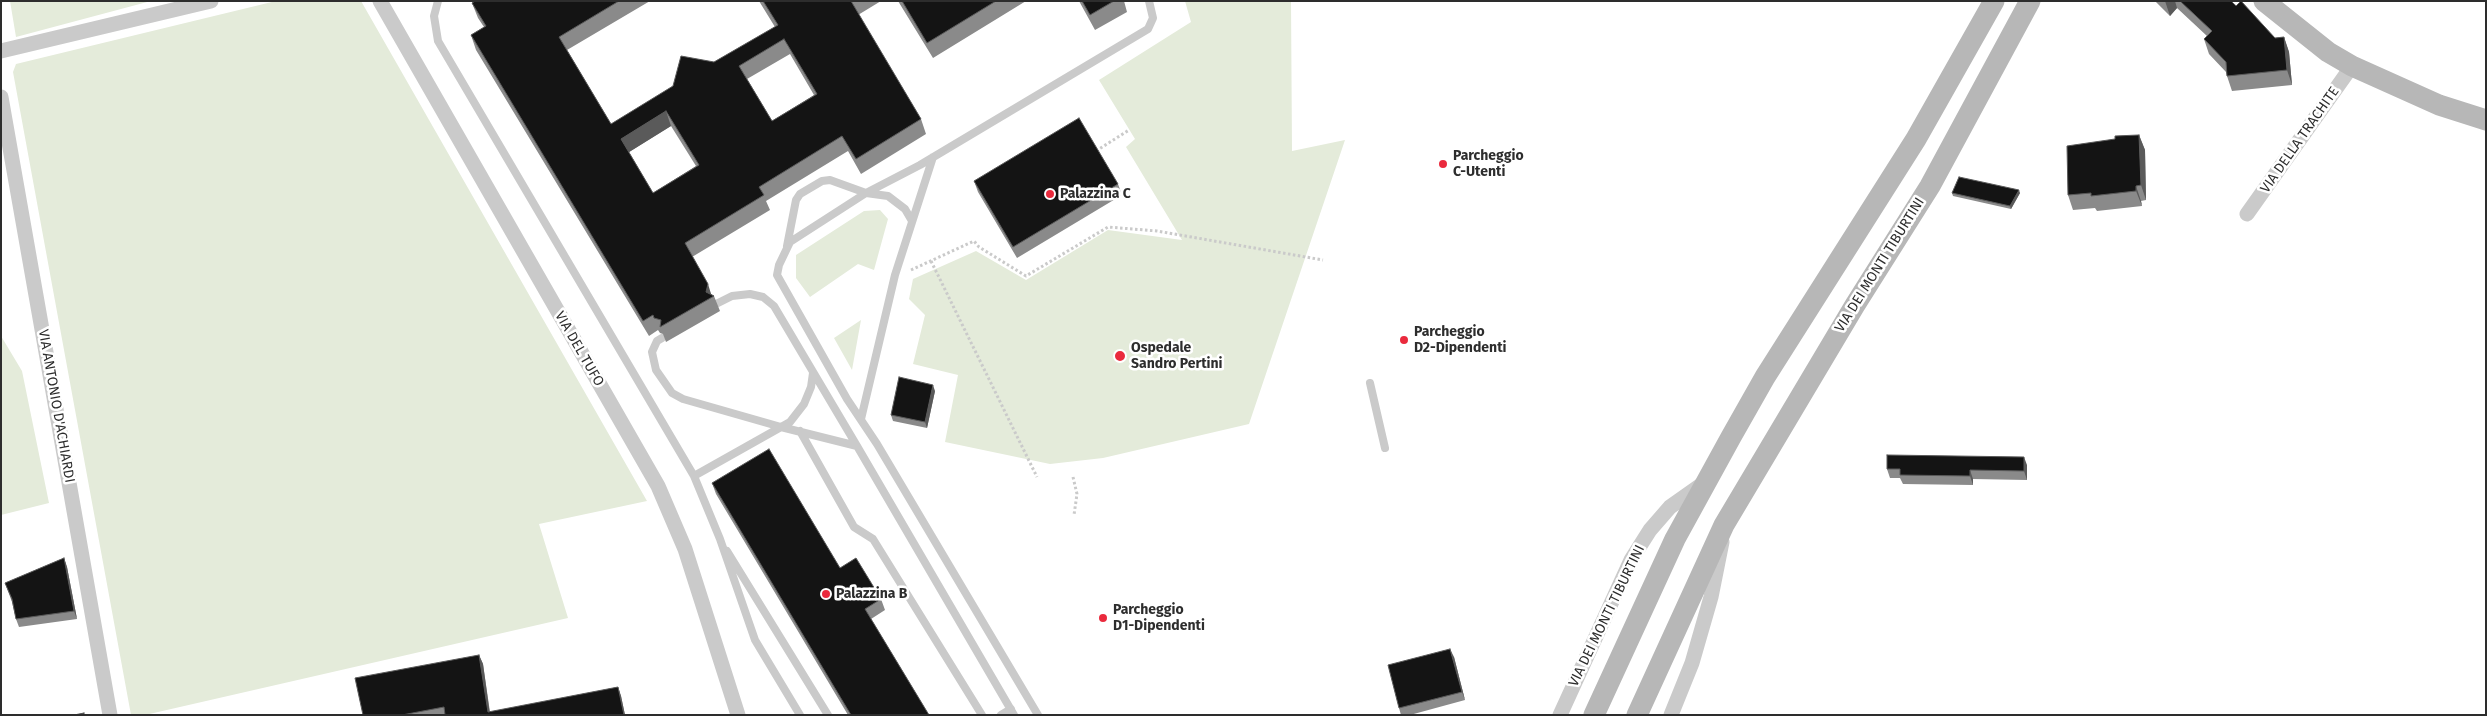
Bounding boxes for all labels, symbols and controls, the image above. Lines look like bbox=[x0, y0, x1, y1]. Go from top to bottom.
street label: VIA DELLA TRACHITE bbox=[2257, 84, 2343, 196]
place label: Parcheggio C-Utenti bbox=[1453, 148, 1524, 180]
marker: Parcheggio C-Utenti bbox=[1437, 158, 1449, 170]
place label: Palazzina C bbox=[1060, 186, 1131, 202]
marker: Palazzina C bbox=[1044, 188, 1056, 200]
street label: VIA DEI MONTI TIBURTINI bbox=[1832, 195, 1928, 335]
street label: VIA DEL TUFO bbox=[551, 309, 607, 389]
place label: Parcheggio D2-Dipendenti bbox=[1414, 324, 1506, 357]
street label: VIA ANTONIO D'ACHIARDI bbox=[34, 328, 78, 484]
marker: Parcheggio D2-Dipendenti bbox=[1398, 334, 1410, 346]
place label: Ospedale Sandro Pertini bbox=[1131, 340, 1223, 372]
marker: Ospedale Sandro Pertini bbox=[1113, 349, 1127, 363]
street label: VIA DEI MONTI TIBURTINI bbox=[1565, 542, 1649, 690]
place label: Palazzina B bbox=[836, 586, 907, 602]
marker: Palazzina B bbox=[820, 588, 832, 600]
place label: Parcheggio D1-Dipendenti bbox=[1113, 602, 1205, 634]
marker: Parcheggio D1-Dipendenti bbox=[1097, 612, 1109, 624]

